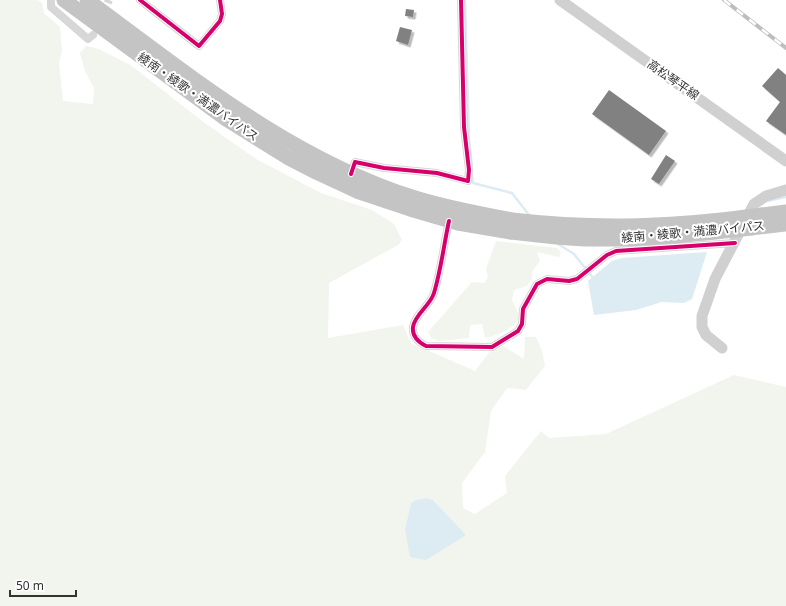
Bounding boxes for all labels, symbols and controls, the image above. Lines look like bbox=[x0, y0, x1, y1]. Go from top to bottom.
street label: 綾南・綾歌・満濃バイパス bbox=[135, 48, 262, 145]
street label: 高松琴平線 bbox=[644, 55, 703, 104]
street label: 綾南・綾歌・満濃バイパス bbox=[621, 217, 765, 246]
scale bar bbox=[10, 572, 76, 598]
text: 50 m bbox=[16, 577, 44, 594]

